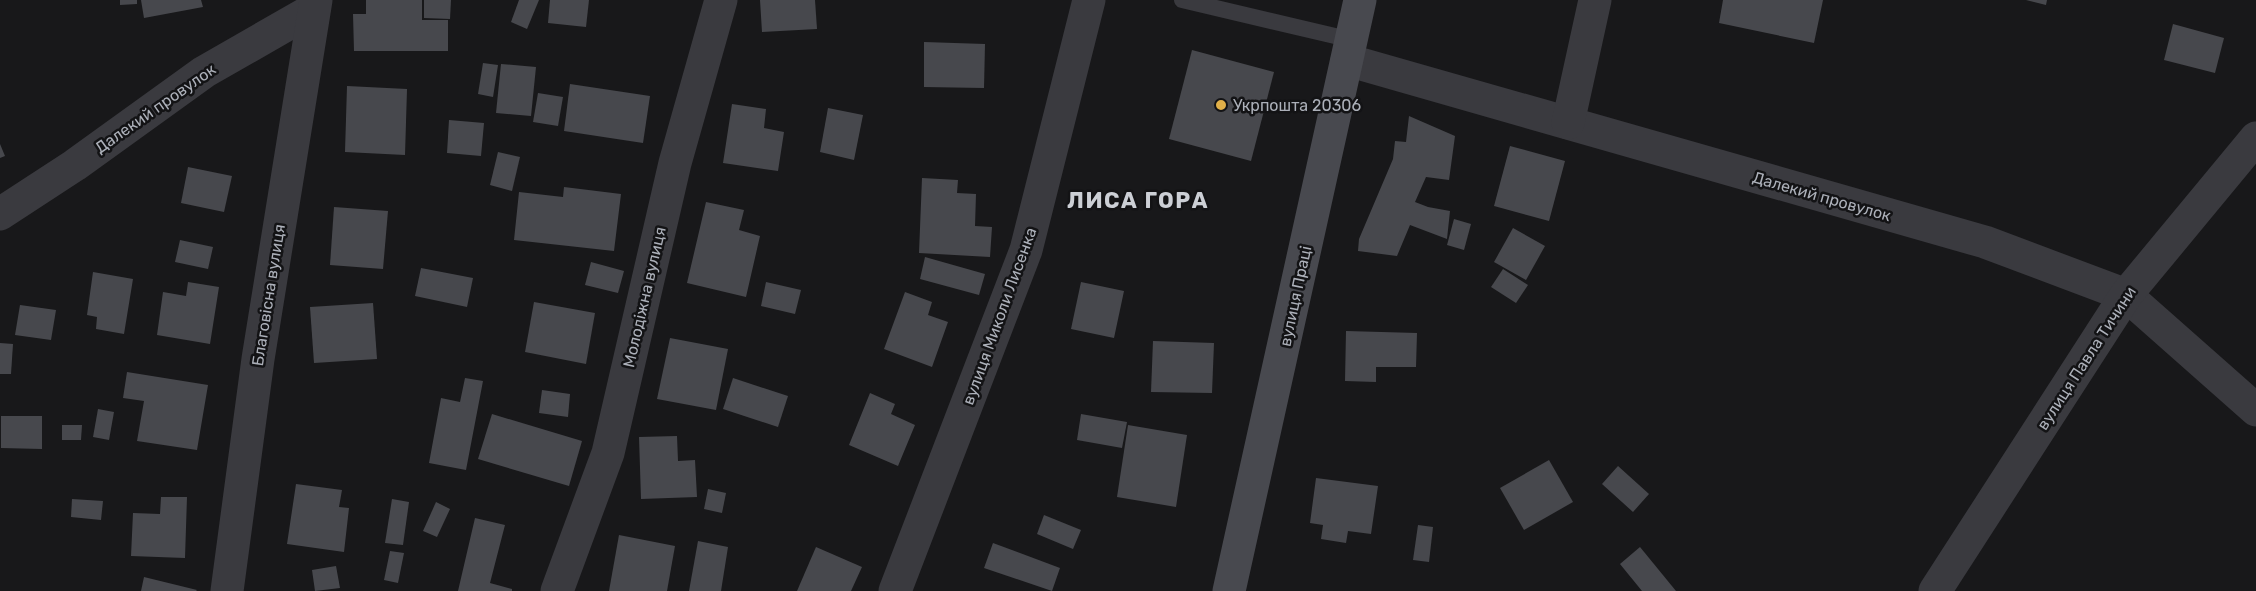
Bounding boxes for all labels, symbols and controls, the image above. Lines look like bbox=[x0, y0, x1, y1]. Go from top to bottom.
street label: Далекий провулок bbox=[91, 59, 220, 157]
place label: Укрпошта 20306 bbox=[1233, 96, 1361, 115]
marker: Укрпошта 20306 bbox=[1214, 98, 1228, 112]
street label: Далекий провулок bbox=[1751, 168, 1894, 225]
district label: ЛИСА ГОРА bbox=[1067, 187, 1209, 214]
street label: Благовісна вулиця bbox=[248, 223, 289, 367]
street label: Молодіжна вулиця bbox=[619, 225, 670, 369]
street label: вулиця Миколи Лисенка bbox=[958, 225, 1040, 407]
street label: вулиця Праці bbox=[1276, 244, 1315, 348]
street label: вулиця Павла Тичини bbox=[2033, 283, 2140, 434]

